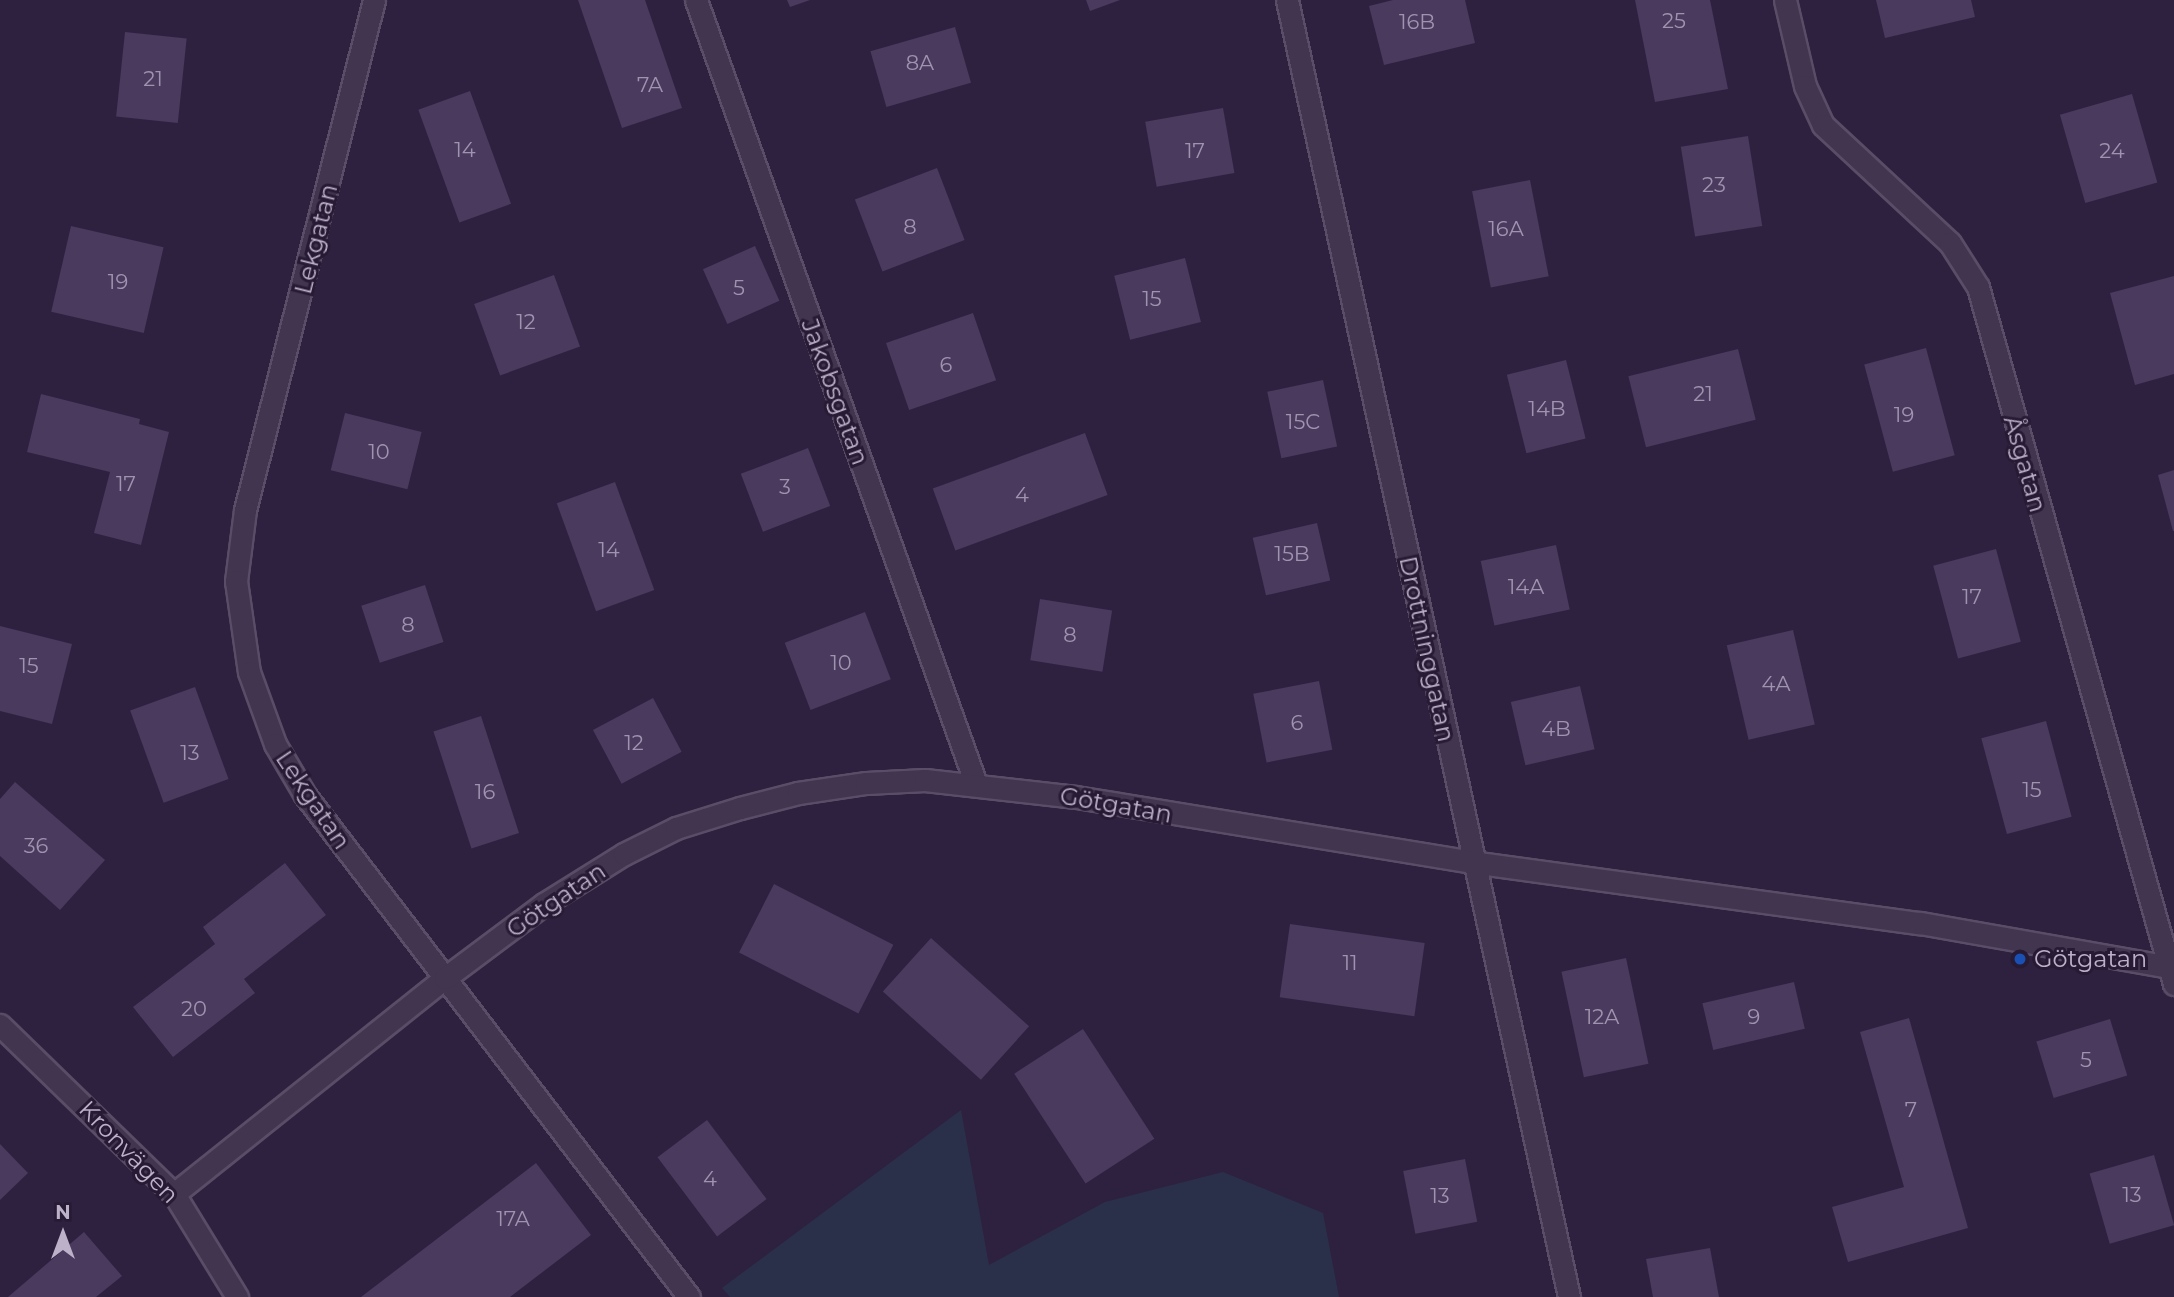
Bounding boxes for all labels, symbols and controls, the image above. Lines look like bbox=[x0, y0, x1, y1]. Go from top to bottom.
house number: 25 bbox=[1662, 8, 1686, 34]
house number: 16B bbox=[1399, 9, 1435, 35]
house number: 8A bbox=[906, 50, 934, 76]
house number: 21 bbox=[143, 66, 163, 92]
house number: 7A bbox=[637, 72, 663, 98]
house number: 14 bbox=[454, 137, 476, 163]
house number: 17 bbox=[1185, 138, 1205, 164]
house number: 24 bbox=[2099, 138, 2125, 164]
house number: 23 bbox=[1702, 172, 1726, 198]
street label: Lekgatan bbox=[288, 181, 344, 297]
house number: 8 bbox=[903, 214, 917, 240]
house number: 16A bbox=[1488, 216, 1524, 242]
house number: 19 bbox=[108, 269, 128, 295]
house number: 5 bbox=[733, 275, 745, 301]
house number: 15 bbox=[1142, 286, 1162, 312]
house number: 12 bbox=[516, 309, 536, 335]
street label: Jakobsgatan bbox=[795, 315, 875, 469]
house number: 6 bbox=[940, 352, 952, 378]
house number: 21 bbox=[1693, 381, 1713, 407]
house number: 14B bbox=[1528, 396, 1566, 422]
house number: 19 bbox=[1894, 402, 1914, 428]
house number: 15C bbox=[1286, 409, 1320, 435]
street label: Åsgatan bbox=[1998, 412, 2052, 516]
house number: 10 bbox=[368, 439, 390, 465]
house number: 17 bbox=[116, 471, 136, 497]
house number: 3 bbox=[779, 474, 791, 500]
house number: 4 bbox=[1015, 482, 1029, 508]
house number: 14 bbox=[598, 537, 620, 563]
house number: 15B bbox=[1274, 541, 1310, 567]
street label: Drottninggatan bbox=[1393, 554, 1461, 744]
house number: 14A bbox=[1508, 574, 1544, 600]
house number: 17 bbox=[1962, 584, 1982, 610]
house number: 8 bbox=[401, 612, 415, 638]
house number: 8 bbox=[1063, 622, 1077, 648]
house number: 10 bbox=[830, 650, 852, 676]
house number: 15 bbox=[19, 653, 39, 679]
house number: 4A bbox=[1762, 671, 1790, 697]
house number: 6 bbox=[1291, 710, 1303, 736]
house number: 4B bbox=[1541, 716, 1571, 742]
house number: 12 bbox=[624, 730, 644, 756]
house number: 13 bbox=[180, 740, 200, 766]
street label: Lekgatan bbox=[270, 745, 356, 855]
house number: 15 bbox=[2022, 777, 2042, 803]
house number: 16 bbox=[475, 779, 495, 805]
street label: Götgatan bbox=[1058, 781, 1174, 829]
house number: 36 bbox=[24, 833, 48, 859]
street label: Götgatan bbox=[501, 856, 611, 944]
place label: Götgatan bbox=[2034, 945, 2147, 973]
house number: 11 bbox=[1342, 950, 1358, 976]
marker: Götgatan bbox=[2012, 951, 2028, 967]
house number: 20 bbox=[181, 996, 207, 1022]
house number: 12A bbox=[1585, 1004, 1619, 1030]
house number: 9 bbox=[1748, 1004, 1760, 1030]
house number: 5 bbox=[2080, 1047, 2092, 1073]
street label: Kronvägen bbox=[73, 1095, 185, 1209]
house number: 7 bbox=[1905, 1097, 1917, 1123]
house number: 4 bbox=[703, 1166, 717, 1192]
house number: 13 bbox=[2122, 1182, 2142, 1208]
house number: 13 bbox=[1430, 1183, 1450, 1209]
north arrow bbox=[28, 1199, 98, 1269]
text: N bbox=[55, 1201, 71, 1224]
house number: 17A bbox=[496, 1206, 530, 1232]

